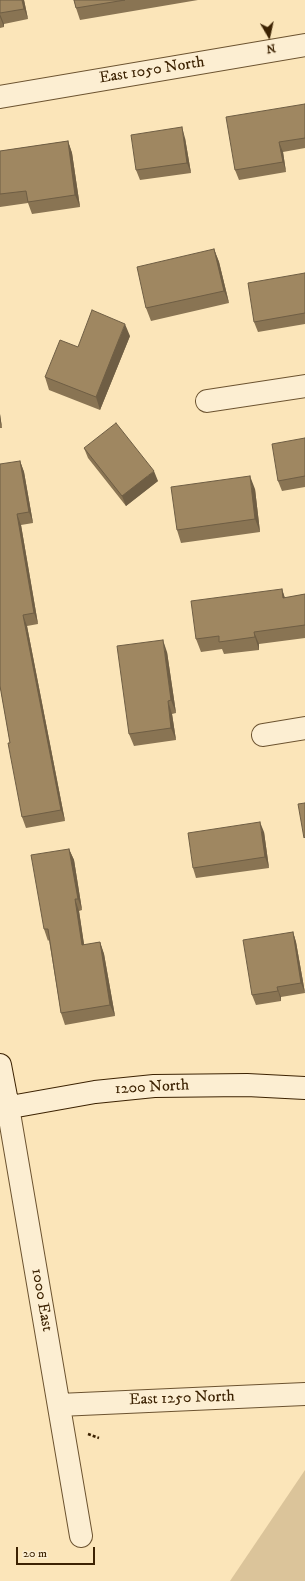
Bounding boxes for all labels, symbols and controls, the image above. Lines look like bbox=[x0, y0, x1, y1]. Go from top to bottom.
north arrow bbox=[249, 16, 289, 56]
text: N bbox=[265, 40, 276, 55]
street label: East 1050 North bbox=[98, 53, 206, 89]
street label: 1200 North bbox=[114, 1076, 190, 1100]
street label: 1000 East bbox=[26, 1267, 56, 1333]
street label: East 1250 North bbox=[129, 1388, 235, 1410]
scale bar bbox=[18, 1539, 97, 1565]
text: 20 m bbox=[23, 1546, 47, 1561]

